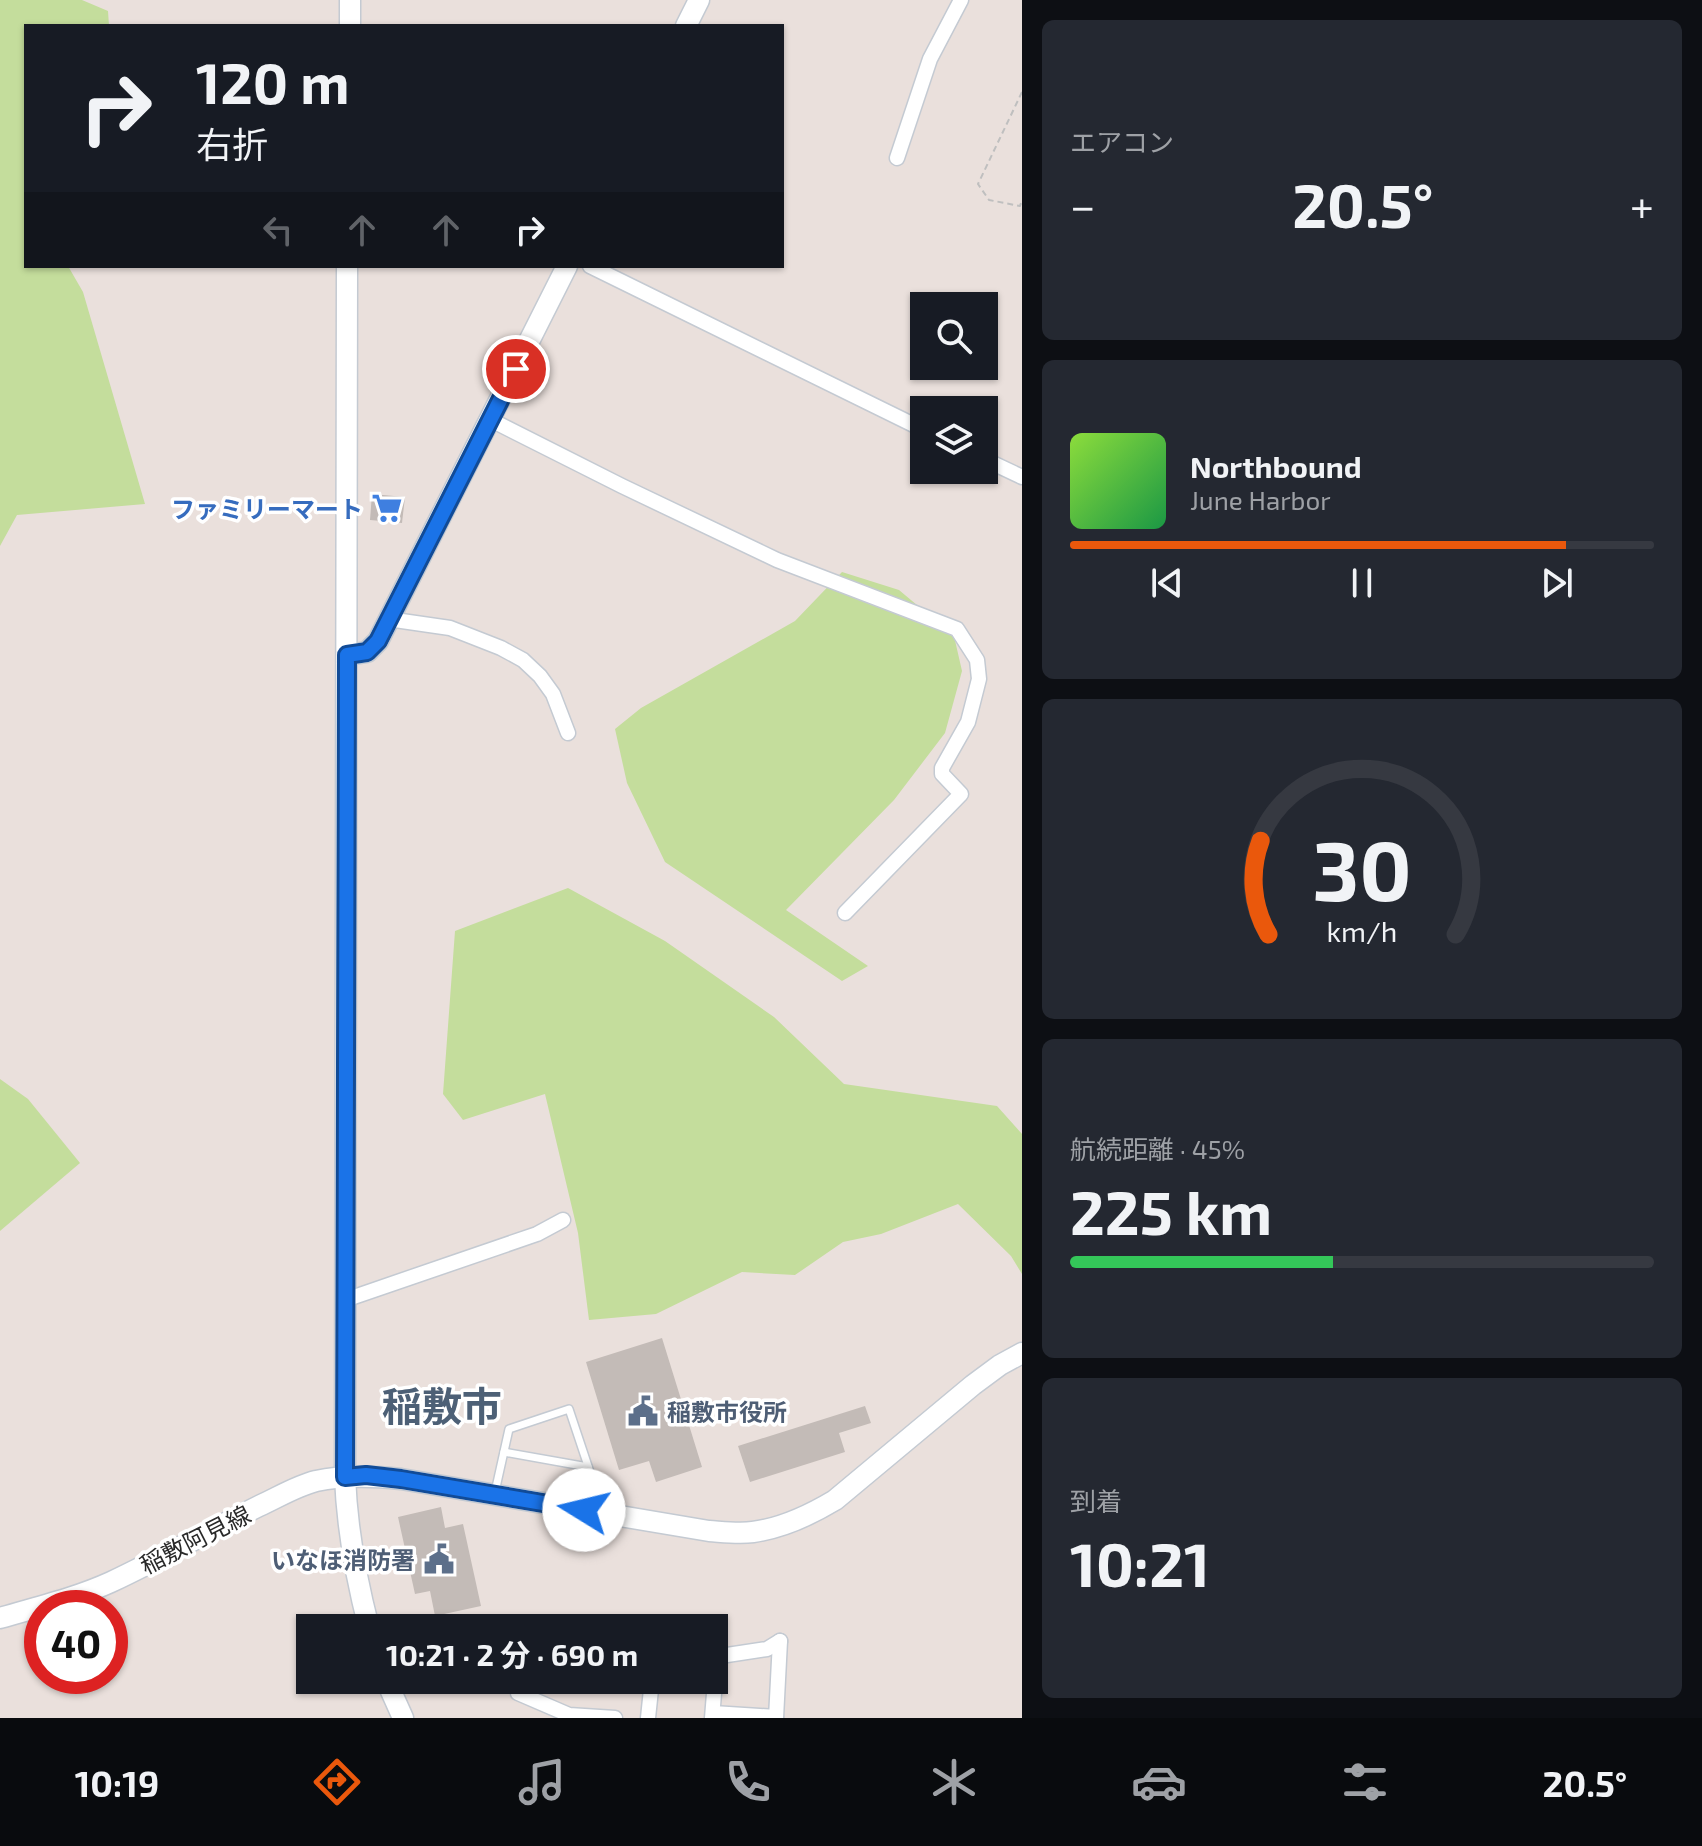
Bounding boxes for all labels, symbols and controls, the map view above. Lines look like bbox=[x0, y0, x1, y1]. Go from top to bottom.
text: 120 m bbox=[196, 48, 350, 115]
icon: right bbox=[64, 56, 168, 160]
text: 右折 bbox=[196, 122, 268, 165]
text: エアコン bbox=[1070, 126, 1174, 157]
text: 20.5° bbox=[1292, 168, 1433, 240]
text: − bbox=[1070, 178, 1096, 231]
text: + bbox=[1630, 178, 1654, 231]
icon: left bbox=[256, 208, 300, 252]
icon: ahead bbox=[340, 208, 384, 252]
icon: ahead bbox=[424, 208, 468, 252]
icon: right bbox=[508, 208, 552, 252]
map controls bbox=[910, 292, 998, 484]
button: search bbox=[910, 292, 998, 380]
pin bbox=[482, 335, 550, 403]
icon: arrive bbox=[494, 347, 538, 391]
button: layers bbox=[910, 396, 998, 484]
text: Northbound bbox=[1190, 448, 1362, 484]
text: June Harbor bbox=[1190, 484, 1331, 515]
supermarket icon: ファミリーマート bbox=[370, 491, 404, 525]
place label: ファミリーマート bbox=[171, 494, 363, 523]
icon: previous bbox=[1145, 561, 1189, 605]
icon: pause bbox=[1340, 561, 1384, 605]
icon: next bbox=[1535, 561, 1579, 605]
text: 30 bbox=[1312, 818, 1412, 918]
text: km/h bbox=[1327, 913, 1397, 948]
text: 航続距離 · 45% bbox=[1070, 1133, 1245, 1164]
text: 225 km bbox=[1070, 1175, 1272, 1247]
district label: 稲敷市 bbox=[382, 1381, 502, 1429]
public building icon: 稲敷市役所 bbox=[626, 1394, 660, 1428]
place label: 稲敷市役所 bbox=[667, 1397, 787, 1426]
position arrow bbox=[542, 1468, 626, 1552]
text: 到着 bbox=[1070, 1485, 1122, 1516]
street label: 稲敷阿見線 bbox=[135, 1499, 255, 1579]
text: 10:21 bbox=[1070, 1527, 1210, 1599]
public building icon: いなほ消防署 bbox=[422, 1542, 456, 1576]
place label: いなほ消防署 bbox=[271, 1545, 415, 1574]
speed limit sign: 40 bbox=[24, 1590, 128, 1694]
text: 10:21 · 2 分 · 690 m bbox=[386, 1636, 638, 1672]
icon: directions bbox=[309, 1754, 365, 1810]
icon: music bbox=[514, 1754, 570, 1810]
icon: phone bbox=[720, 1754, 776, 1810]
icon: climate bbox=[926, 1754, 982, 1810]
icon: car bbox=[1131, 1754, 1187, 1810]
icon: filters bbox=[1337, 1754, 1393, 1810]
text: 10:19 bbox=[75, 1761, 159, 1804]
text: 20.5° bbox=[1543, 1761, 1627, 1804]

